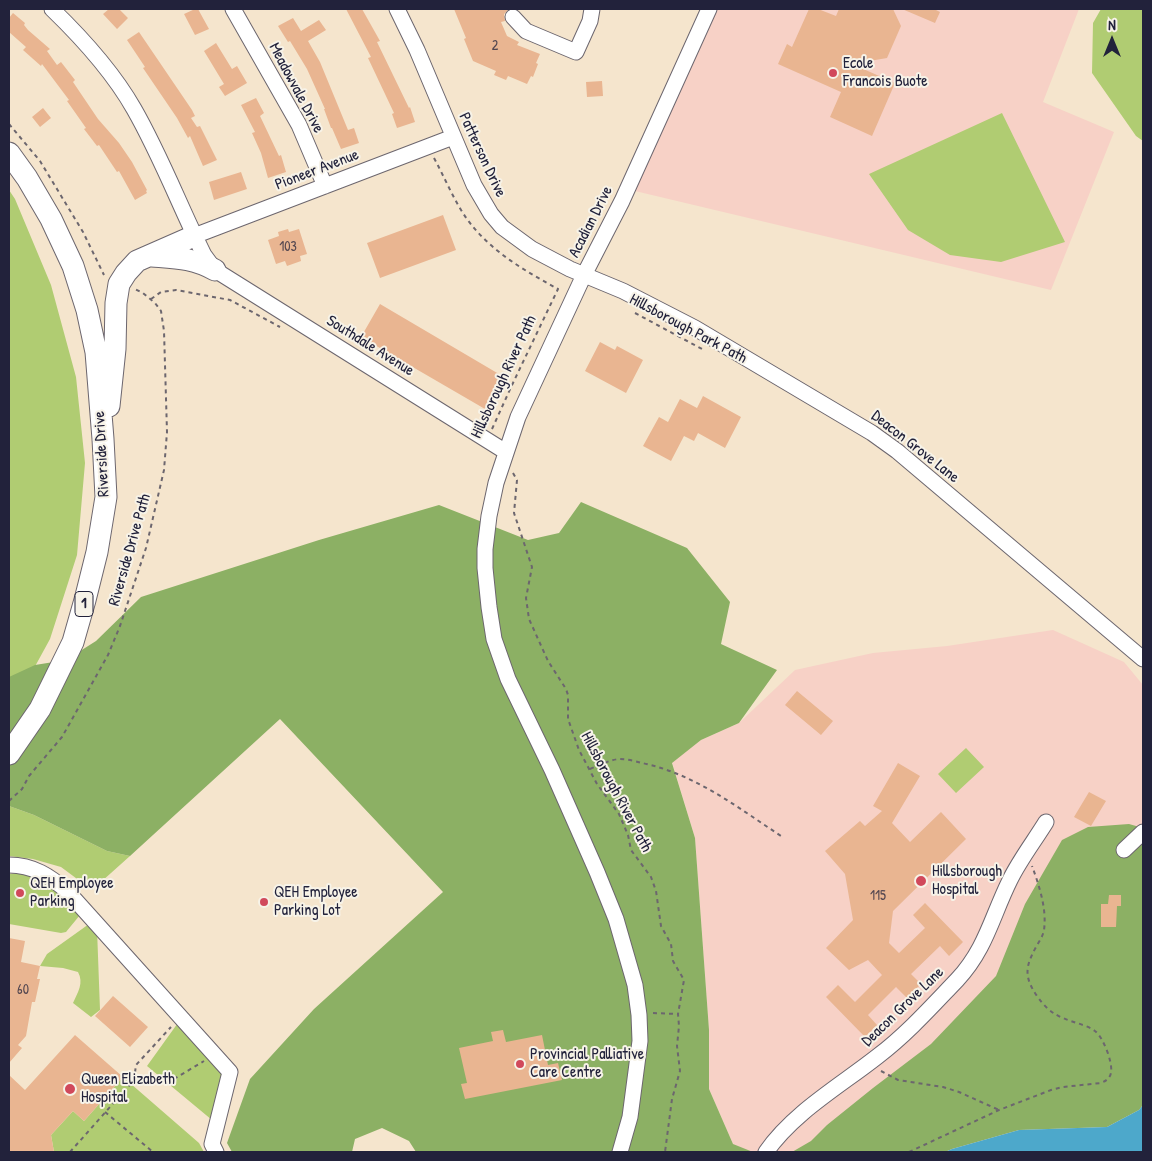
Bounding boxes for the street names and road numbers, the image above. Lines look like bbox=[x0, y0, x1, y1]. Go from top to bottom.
street label: Meadowvale Drive bbox=[264, 40, 328, 136]
street label: Patterson Drive bbox=[454, 110, 510, 200]
street label: Pioneer Avenue bbox=[272, 145, 362, 195]
street label: Acadian Drive bbox=[565, 183, 617, 261]
street label: Hillsborough Park Path bbox=[626, 290, 750, 368]
street label: Southdale Avenue bbox=[323, 311, 417, 381]
street label: Hillsborough River Path bbox=[467, 313, 541, 441]
street label: Deacon Grove Lane bbox=[867, 407, 963, 487]
street label: Riverside Drive bbox=[90, 411, 114, 497]
street label: Riverside Drive Path bbox=[105, 492, 155, 608]
road number: 1 bbox=[75, 592, 93, 616]
street label: Hillsborough River Path bbox=[576, 729, 656, 855]
street label: Deacon Grove Lane bbox=[858, 963, 948, 1051]

